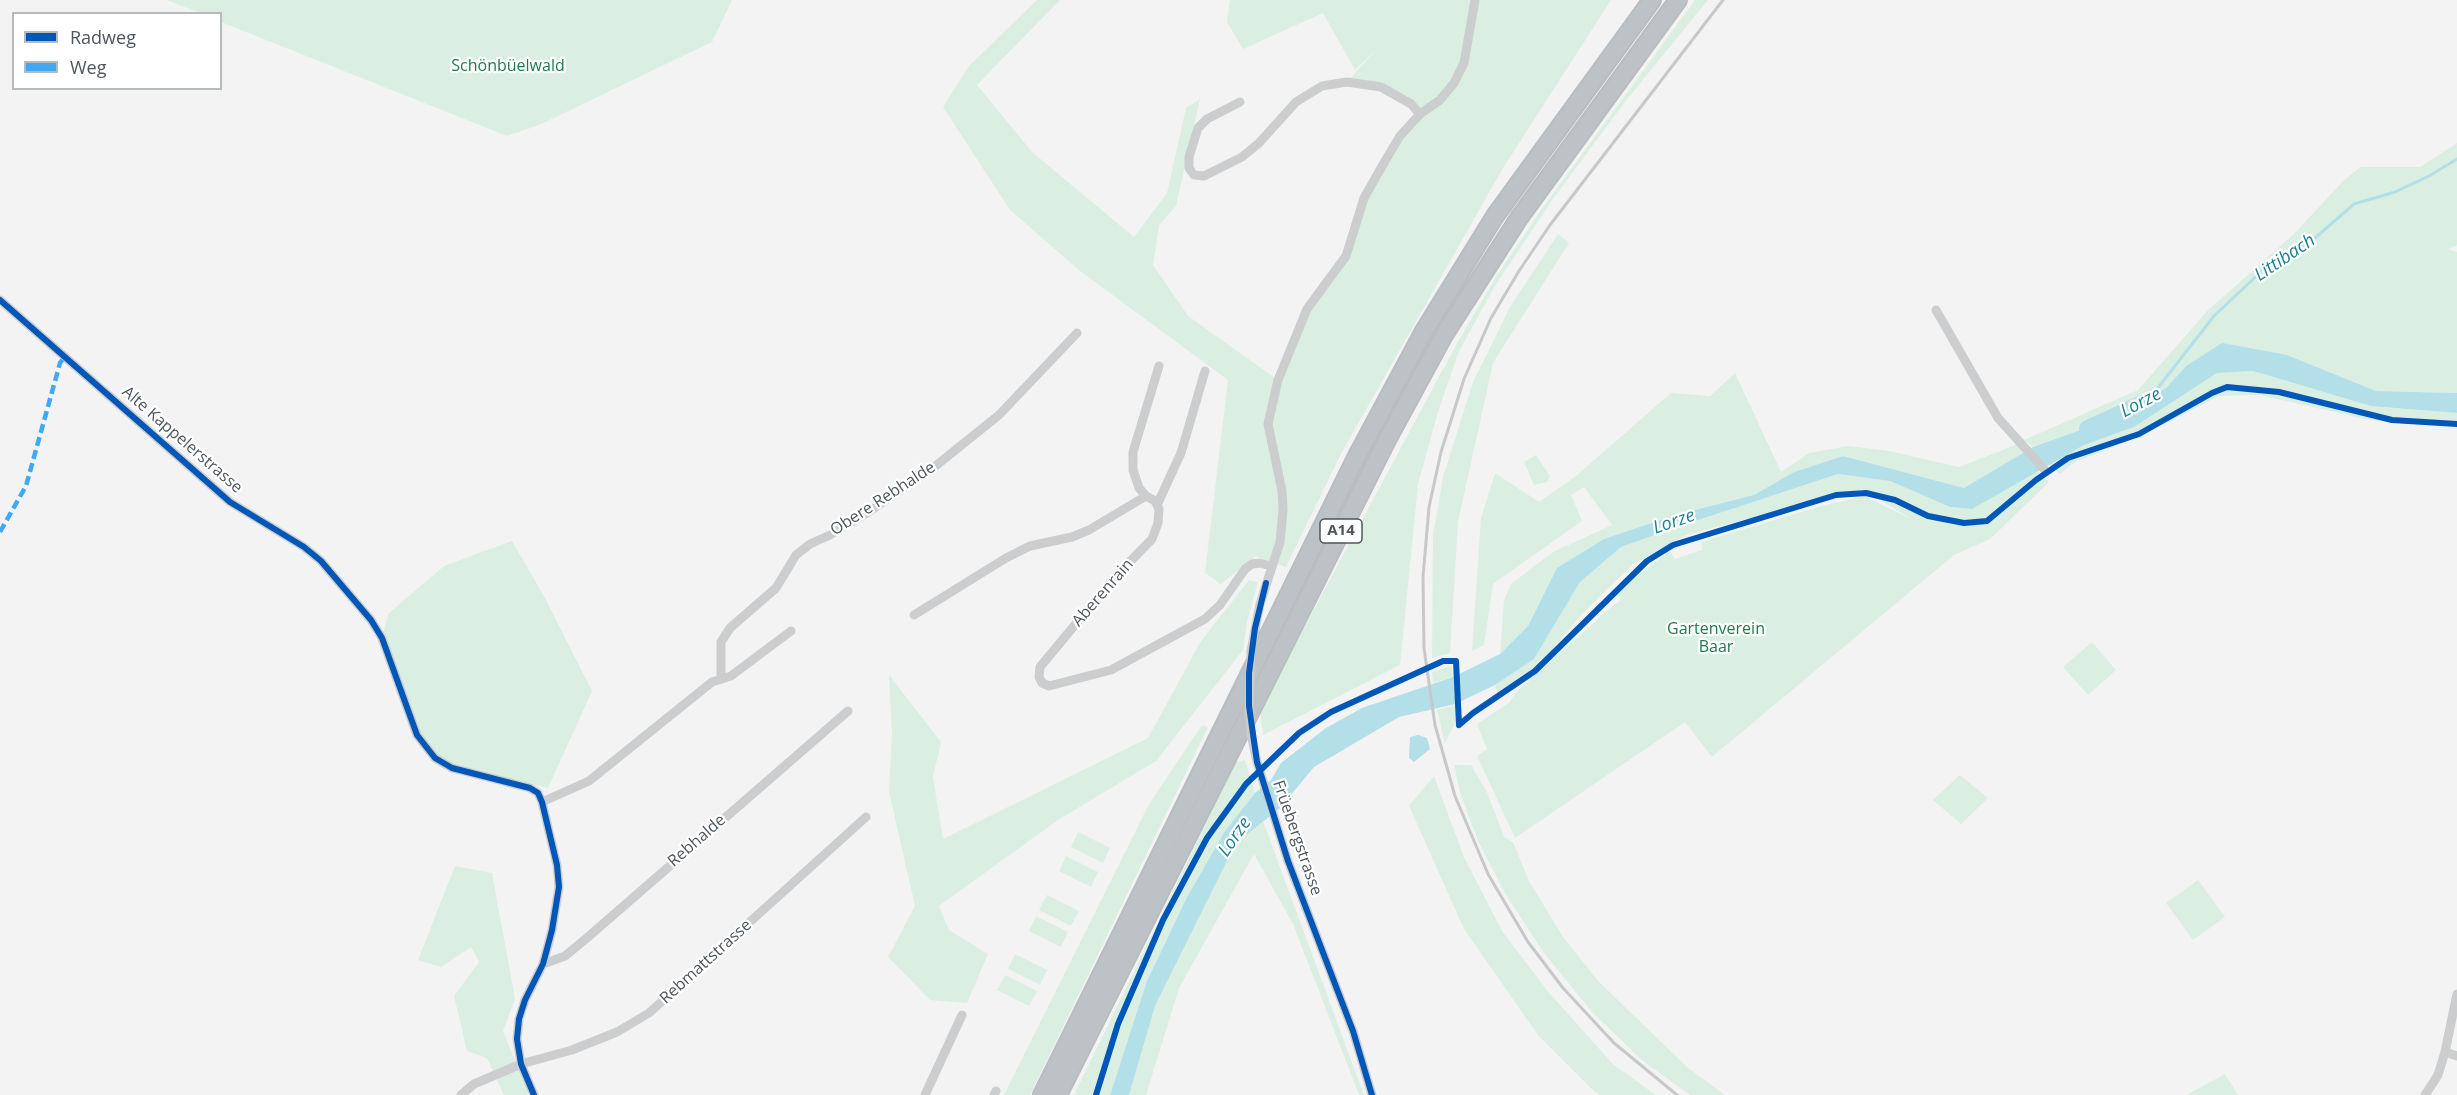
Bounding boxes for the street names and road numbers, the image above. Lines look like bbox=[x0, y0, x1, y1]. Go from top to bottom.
street label: Alte Kappelerstrasse bbox=[118, 383, 246, 497]
street label: Obere Rebhalde bbox=[827, 458, 939, 540]
road number: A14 bbox=[1320, 519, 1362, 543]
street label: Aberenrain bbox=[1068, 555, 1138, 631]
street label: Früebergstrasse bbox=[1268, 778, 1326, 898]
street label: Rebhalde bbox=[664, 811, 730, 871]
street label: Rebmattstrasse bbox=[656, 916, 756, 1008]

